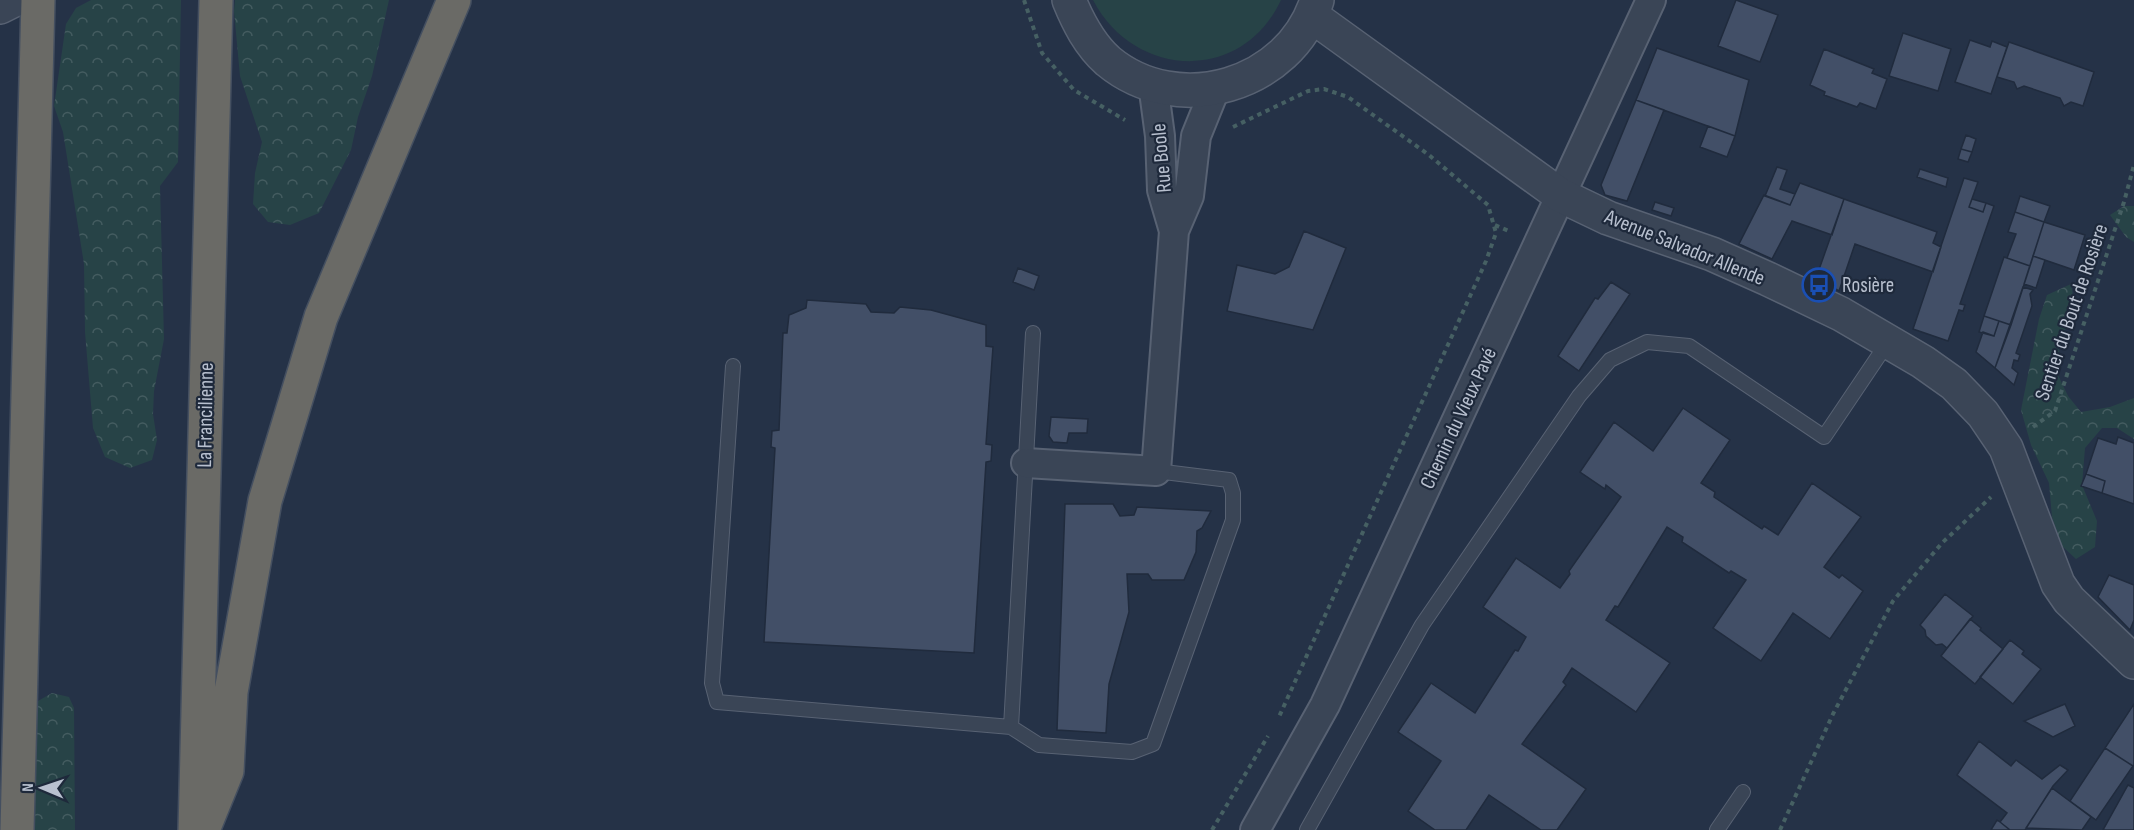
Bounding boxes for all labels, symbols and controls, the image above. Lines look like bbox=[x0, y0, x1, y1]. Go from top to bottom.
street label: Rue Boole bbox=[1146, 122, 1177, 194]
street label: Avenue Salvador Allende bbox=[1600, 204, 1768, 291]
street label: Sentier du Bout de Rosière bbox=[2030, 221, 2113, 404]
bus stop icon: Rosière bbox=[1801, 267, 1837, 303]
place label: Rosière bbox=[1842, 273, 1894, 298]
street label: Chemin du Vieux Pavé bbox=[1415, 344, 1502, 493]
street label: La Francilienne bbox=[192, 362, 219, 468]
north arrow bbox=[12, 758, 72, 818]
text: N bbox=[19, 783, 38, 792]

